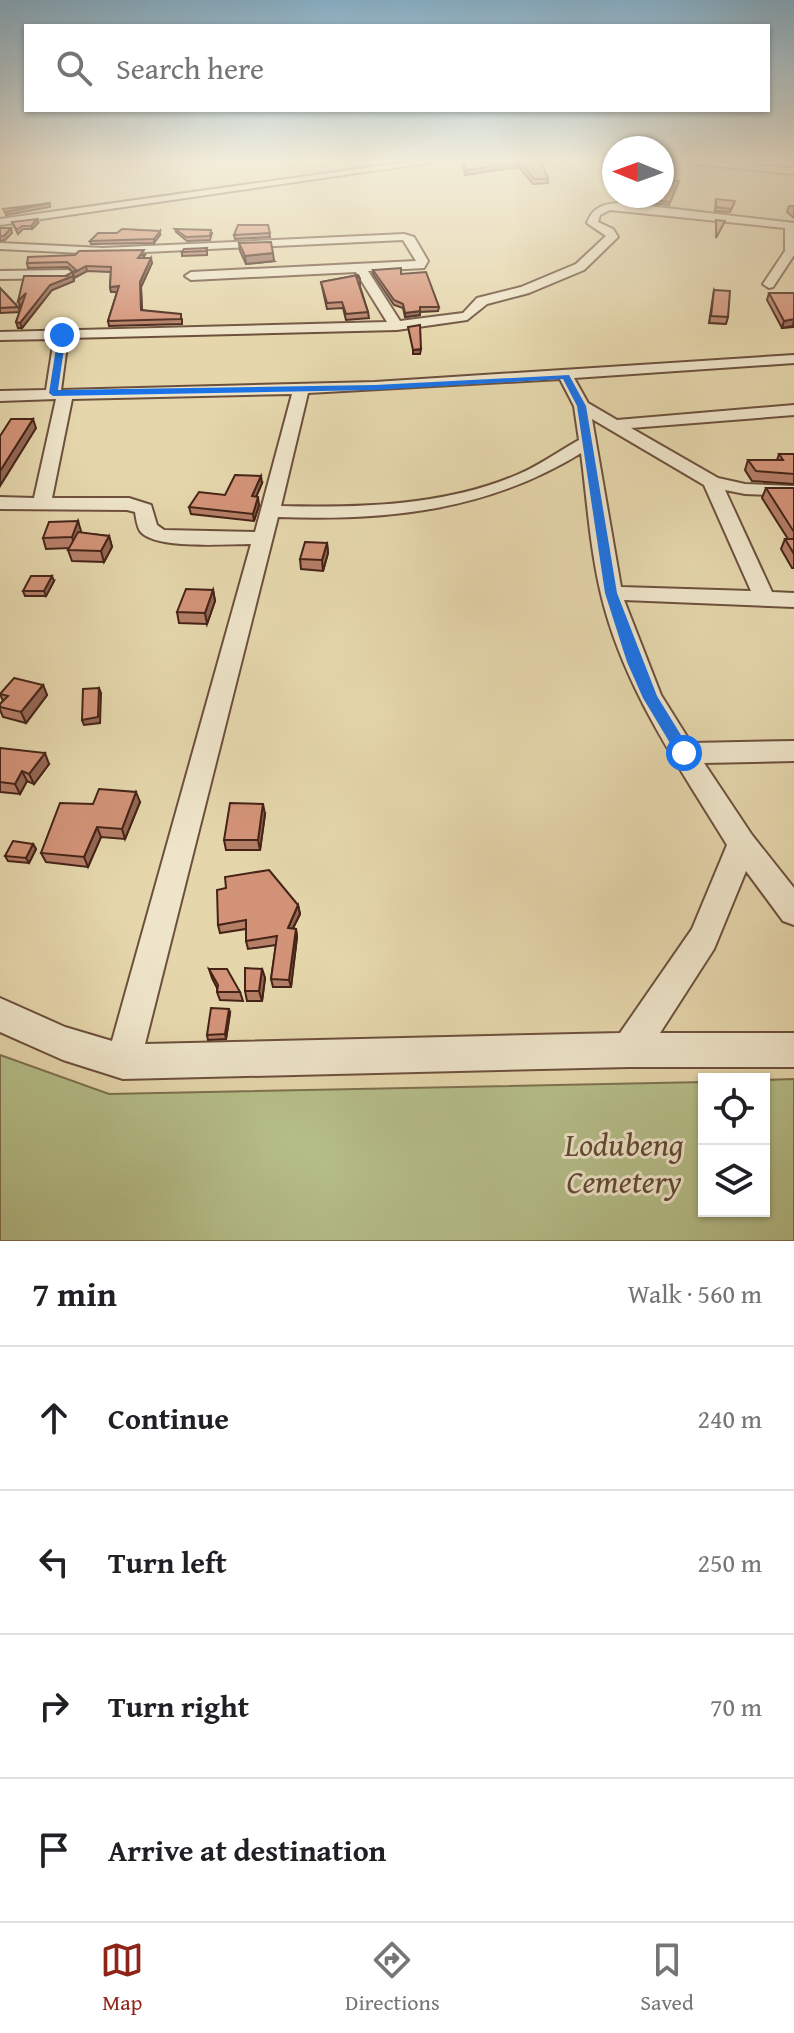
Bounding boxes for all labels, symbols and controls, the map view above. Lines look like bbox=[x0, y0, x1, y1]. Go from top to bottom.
search box bbox=[24, 24, 770, 112]
icon: search bbox=[52, 46, 96, 90]
text: Search here bbox=[116, 46, 264, 90]
north arrow bbox=[602, 136, 674, 208]
route end bbox=[44, 317, 80, 353]
route start bbox=[666, 735, 702, 771]
map controls bbox=[698, 1073, 770, 1217]
button: locate bbox=[698, 1073, 770, 1145]
park label: Lodubeng Cemetery bbox=[563, 1121, 684, 1205]
button: layers bbox=[698, 1145, 770, 1217]
text: 7 min bbox=[32, 1269, 117, 1318]
text: Walk · 560 m bbox=[628, 1274, 762, 1313]
icon: ahead bbox=[32, 1396, 76, 1440]
text: Continue bbox=[108, 1396, 229, 1440]
text: 240 m bbox=[697, 1399, 762, 1438]
icon: left bbox=[32, 1540, 76, 1584]
text: Turn left bbox=[108, 1540, 227, 1584]
text: 250 m bbox=[697, 1543, 762, 1582]
icon: right bbox=[32, 1684, 76, 1728]
text: Turn right bbox=[108, 1684, 249, 1728]
text: 70 m bbox=[710, 1687, 762, 1726]
icon: arrive bbox=[32, 1828, 76, 1872]
text: Arrive at destination bbox=[108, 1828, 386, 1872]
tab: Map bbox=[100, 1938, 144, 2018]
tab: Directions bbox=[345, 1938, 440, 2018]
tab: Saved bbox=[640, 1938, 694, 2018]

